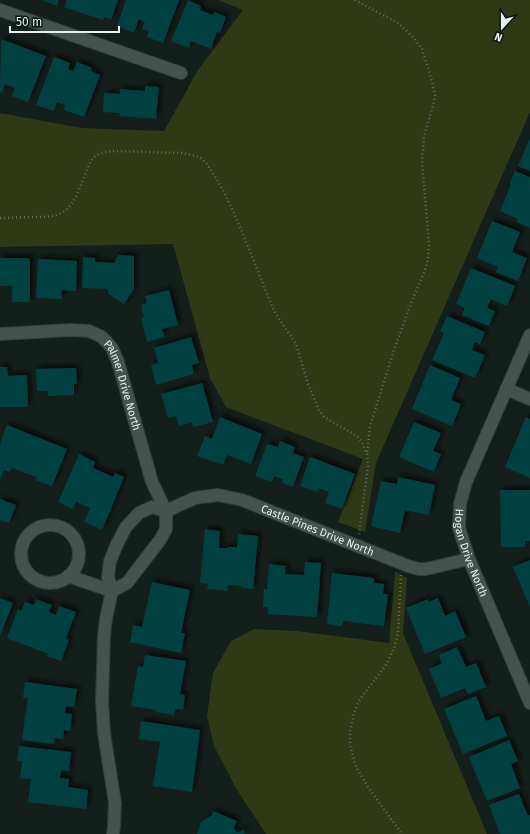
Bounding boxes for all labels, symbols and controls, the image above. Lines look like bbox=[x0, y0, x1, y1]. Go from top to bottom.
scale bar bbox=[10, 8, 119, 34]
north arrow bbox=[482, 8, 522, 48]
text: 50 m bbox=[16, 15, 42, 29]
text: N bbox=[493, 29, 504, 44]
street label: Palmer Drive North bbox=[101, 337, 144, 432]
street label: Castle Pines Drive North bbox=[259, 502, 376, 558]
street label: Hogan Drive North bbox=[452, 509, 491, 599]

